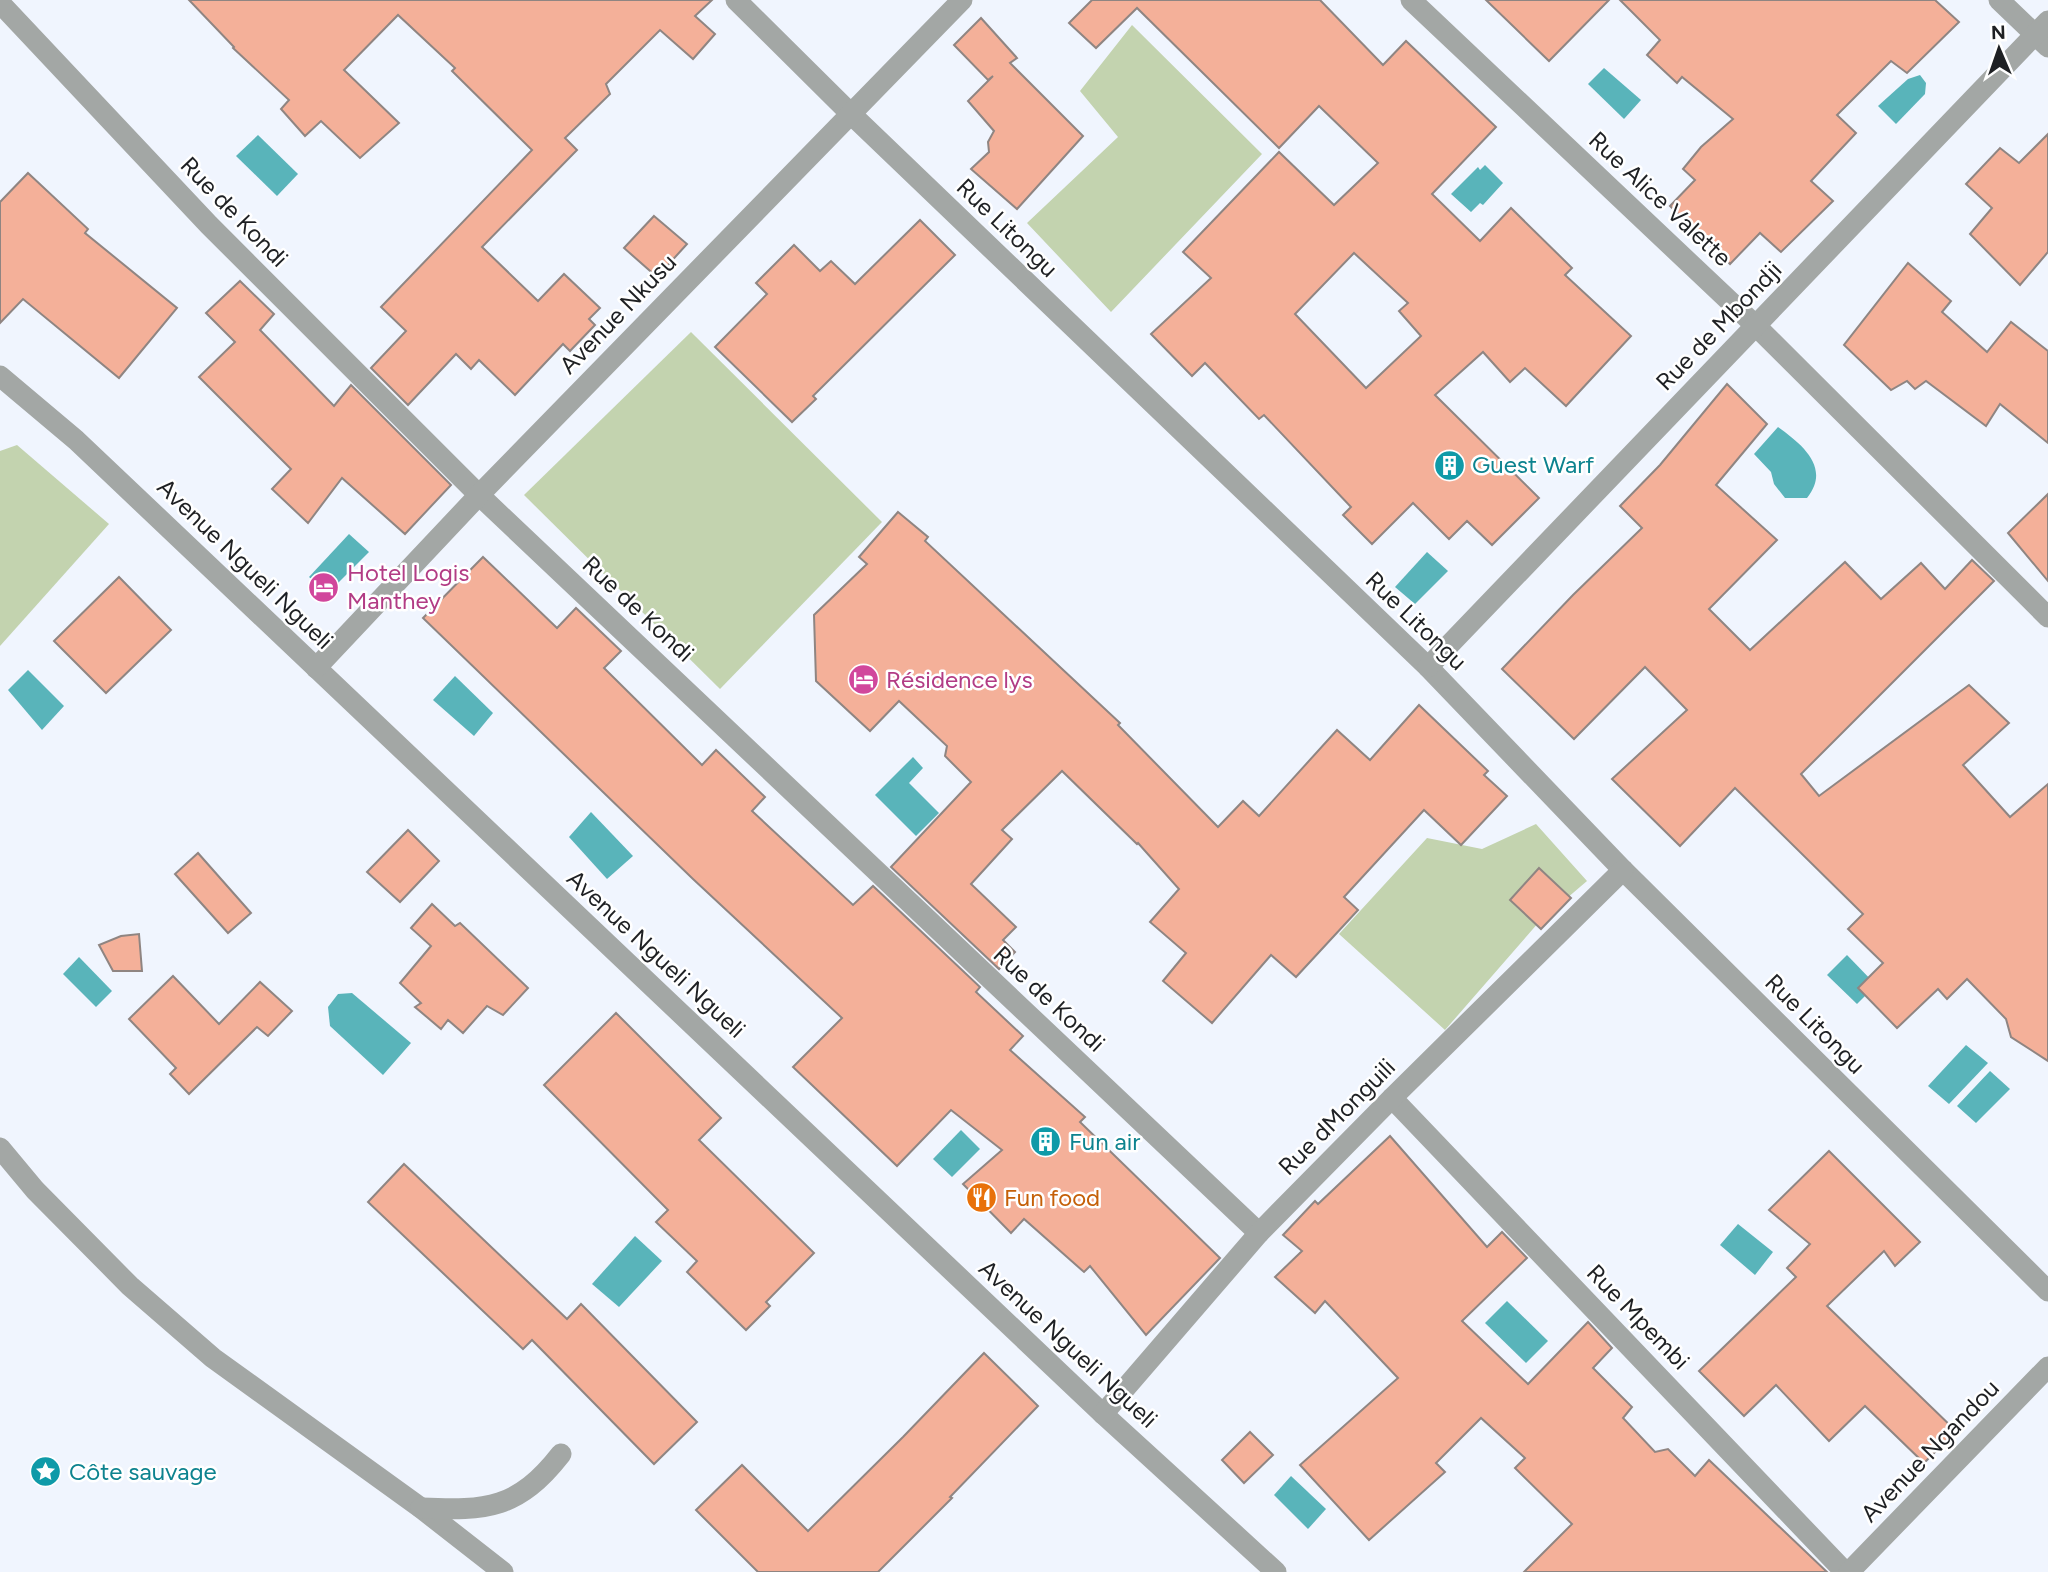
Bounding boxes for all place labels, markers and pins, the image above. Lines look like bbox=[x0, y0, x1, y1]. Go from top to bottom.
building icon: Guest Warf bbox=[1432, 448, 1466, 482]
place label: Guest Warf bbox=[1472, 450, 1594, 479]
place label: Hotel Logis Manthey bbox=[347, 558, 470, 615]
hotel icon: Hotel Logis Manthey bbox=[307, 570, 341, 604]
hotel icon: Résidence lys bbox=[846, 663, 880, 697]
place label: Résidence lys bbox=[886, 665, 1033, 694]
building icon: Fun air bbox=[1029, 1125, 1063, 1159]
place label: Fun air bbox=[1069, 1127, 1140, 1156]
restaurant icon: Fun food bbox=[964, 1181, 998, 1215]
place label: Fun food bbox=[1004, 1183, 1100, 1212]
place icon: Côte sauvage bbox=[29, 1455, 63, 1489]
place label: Côte sauvage bbox=[69, 1457, 217, 1486]

